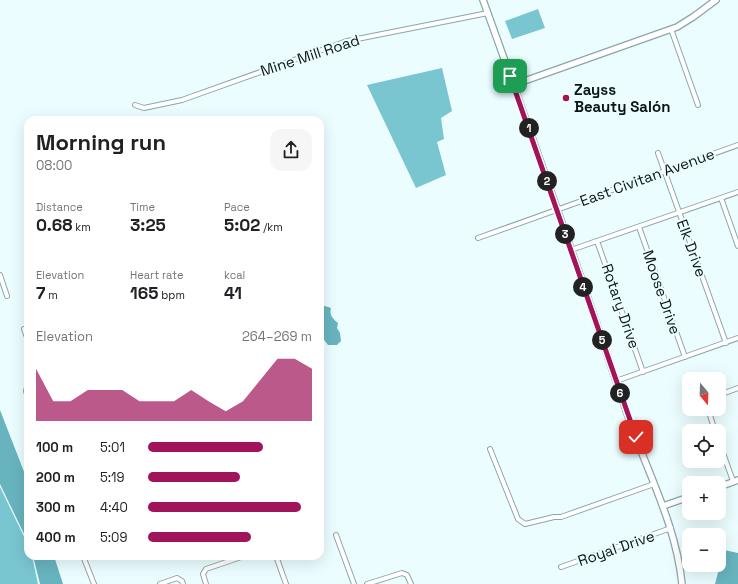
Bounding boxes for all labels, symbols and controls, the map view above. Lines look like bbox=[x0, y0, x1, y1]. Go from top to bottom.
street label: Mine Mill Road bbox=[258, 30, 362, 80]
pin bbox=[493, 59, 527, 93]
icon: arrive bbox=[499, 65, 521, 87]
place label: Zayss Beauty Salón bbox=[574, 80, 670, 116]
marker: Zayss Beauty Salón bbox=[561, 93, 571, 103]
pin: 1 bbox=[519, 118, 539, 138]
text: 1 bbox=[527, 121, 531, 135]
text: Morning run bbox=[36, 128, 166, 156]
button: share bbox=[270, 129, 312, 171]
street label: East Civitan Avenue bbox=[577, 144, 717, 210]
text: 08:00 bbox=[36, 157, 72, 174]
pin: 2 bbox=[537, 171, 557, 191]
text: 2 bbox=[544, 174, 550, 188]
text: Distance bbox=[36, 200, 83, 214]
text: Time bbox=[130, 200, 155, 214]
text: Pace bbox=[224, 200, 250, 214]
text: 0.68 bbox=[36, 214, 72, 236]
text: 3:25 bbox=[130, 214, 166, 236]
text: 5:02 bbox=[224, 214, 260, 236]
street label: Elk Drive bbox=[673, 217, 711, 280]
text: km bbox=[72, 220, 91, 234]
text: /km bbox=[260, 220, 283, 234]
pin: 3 bbox=[555, 224, 575, 244]
text: 3 bbox=[562, 227, 568, 241]
street label: Moose Drive bbox=[639, 247, 685, 337]
street label: Rotary Drive bbox=[598, 261, 644, 351]
text: Elevation bbox=[36, 268, 84, 282]
text: Heart rate bbox=[130, 268, 183, 282]
text: kcal bbox=[224, 268, 245, 282]
pin: 4 bbox=[573, 277, 593, 297]
text: 4 bbox=[580, 280, 587, 294]
text: 7 bbox=[36, 282, 45, 304]
text: 165 bbox=[130, 282, 158, 304]
text: 41 bbox=[224, 282, 242, 304]
text: m bbox=[45, 288, 58, 302]
text: bpm bbox=[158, 288, 185, 302]
text: Elevation bbox=[36, 328, 93, 345]
text: 264–269 m bbox=[242, 328, 312, 345]
pin: 5 bbox=[592, 330, 612, 350]
text: 5 bbox=[599, 333, 605, 347]
north arrow bbox=[682, 372, 726, 416]
map controls bbox=[682, 372, 726, 572]
pin: 6 bbox=[610, 383, 630, 403]
text: 6 bbox=[617, 386, 623, 400]
pin bbox=[619, 420, 653, 454]
button: locate bbox=[682, 424, 726, 468]
icon: check bbox=[625, 426, 647, 448]
text: 100 m bbox=[36, 439, 73, 456]
text: 5:01 bbox=[100, 439, 125, 456]
text: 200 m bbox=[36, 469, 75, 486]
text: 5:19 bbox=[100, 469, 124, 486]
button: + bbox=[682, 476, 726, 520]
text: 300 m bbox=[36, 499, 75, 516]
text: 4:40 bbox=[100, 499, 128, 516]
street label: Royal Drive bbox=[575, 526, 657, 570]
button: − bbox=[682, 528, 726, 572]
text: 400 m bbox=[36, 529, 76, 546]
text: 5:09 bbox=[100, 529, 127, 546]

